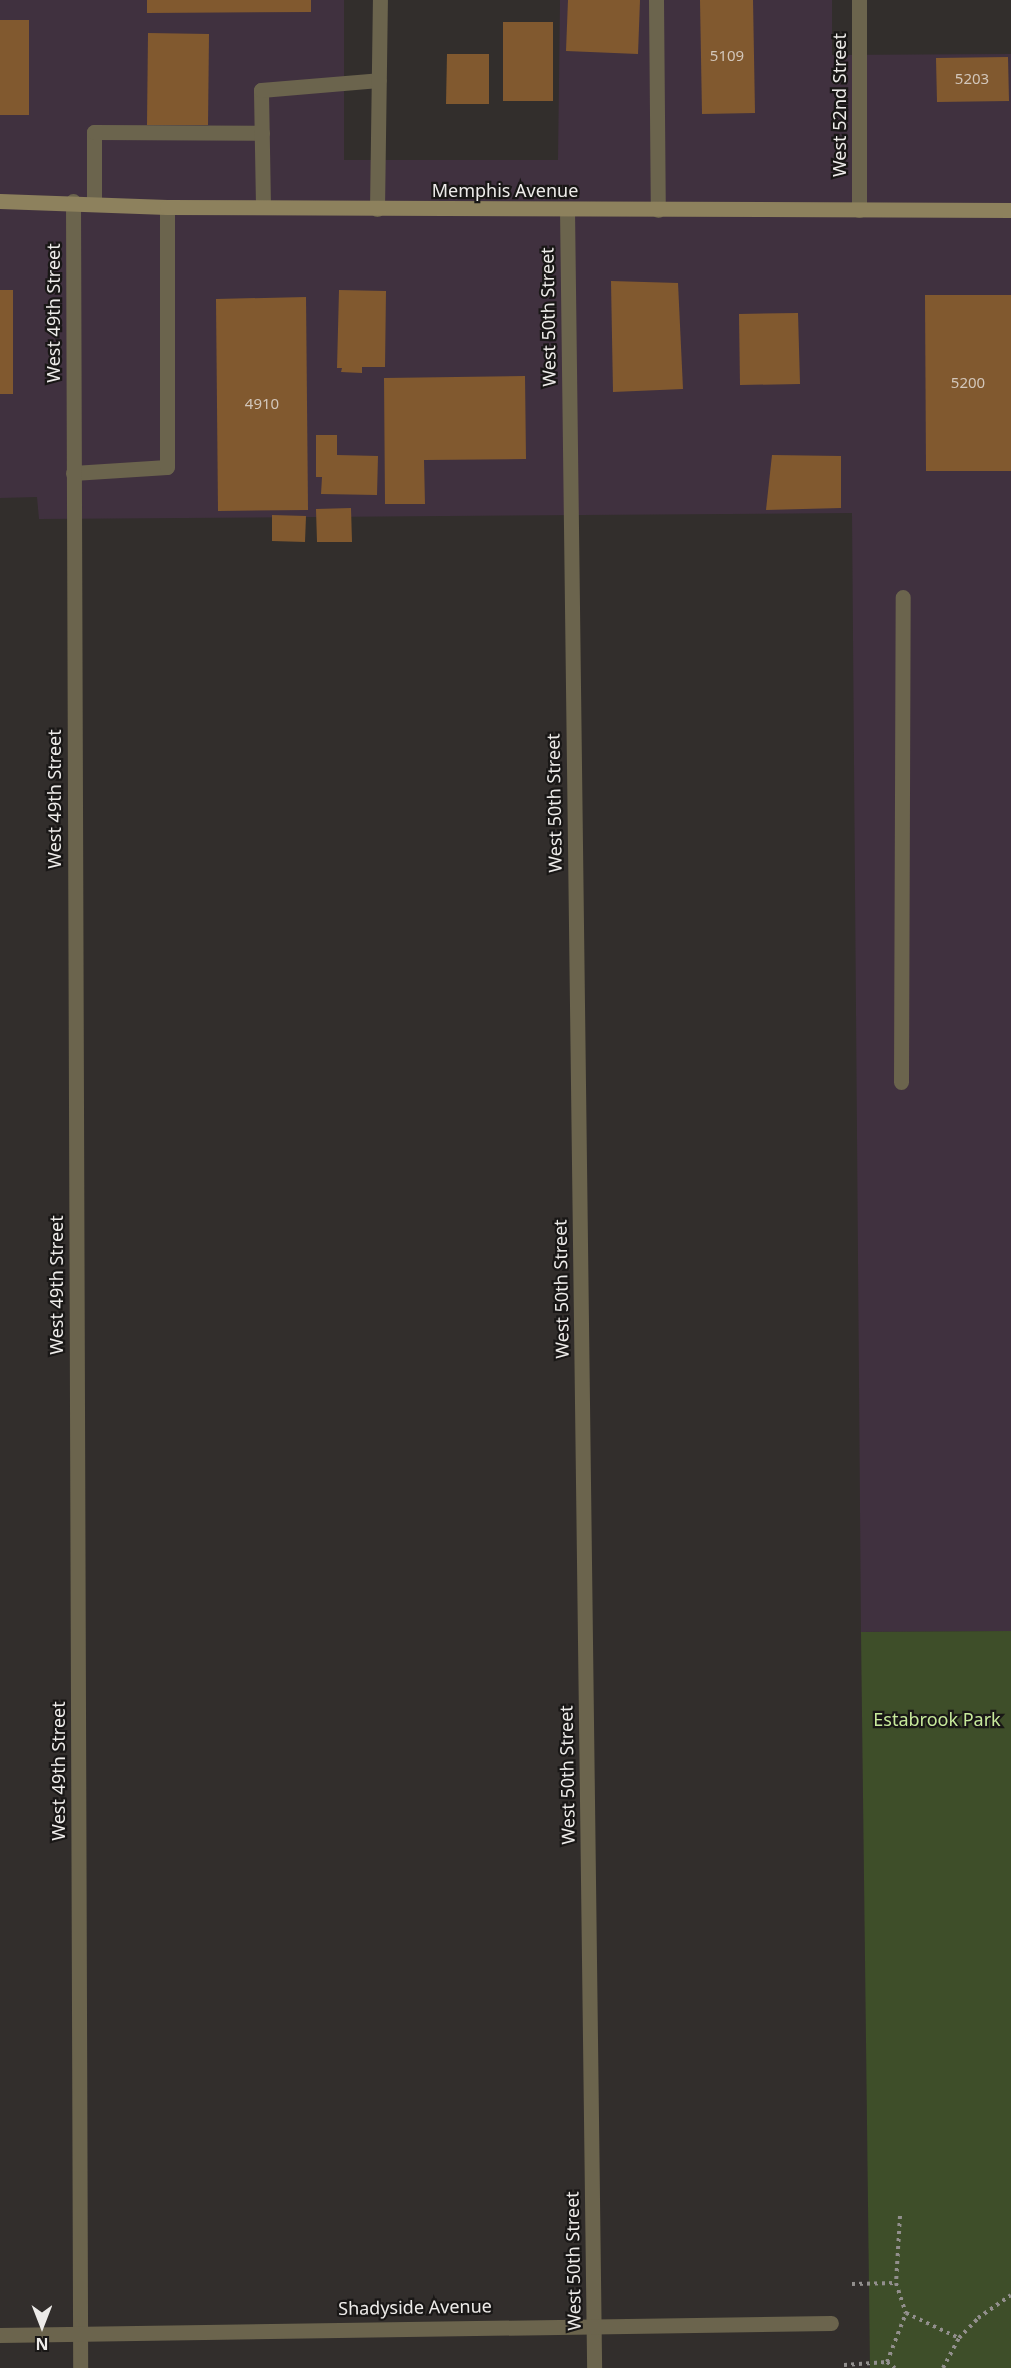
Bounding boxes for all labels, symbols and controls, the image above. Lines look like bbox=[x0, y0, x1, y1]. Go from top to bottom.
street label: West 52nd Street bbox=[828, 33, 850, 177]
house number: 5109 bbox=[710, 47, 744, 65]
house number: 5203 bbox=[955, 70, 989, 88]
street label: Memphis Avenue bbox=[432, 179, 578, 201]
street label: West 49th Street bbox=[42, 243, 64, 383]
street label: West 50th Street bbox=[536, 247, 560, 387]
house number: 5200 bbox=[951, 374, 985, 392]
house number: 4910 bbox=[245, 395, 279, 413]
street label: West 49th Street bbox=[43, 729, 65, 869]
street label: West 50th Street bbox=[542, 733, 566, 873]
street label: West 49th Street bbox=[45, 1215, 67, 1355]
street label: West 50th Street bbox=[549, 1219, 573, 1359]
street label: West 49th Street bbox=[47, 1701, 69, 1841]
street label: West 50th Street bbox=[555, 1705, 579, 1845]
park label: Estabrook Park bbox=[873, 1708, 1001, 1730]
street label: West 50th Street bbox=[561, 2191, 585, 2331]
street label: Shadyside Avenue bbox=[338, 2295, 492, 2319]
north arrow bbox=[12, 2296, 72, 2356]
text: N bbox=[36, 2333, 49, 2355]

